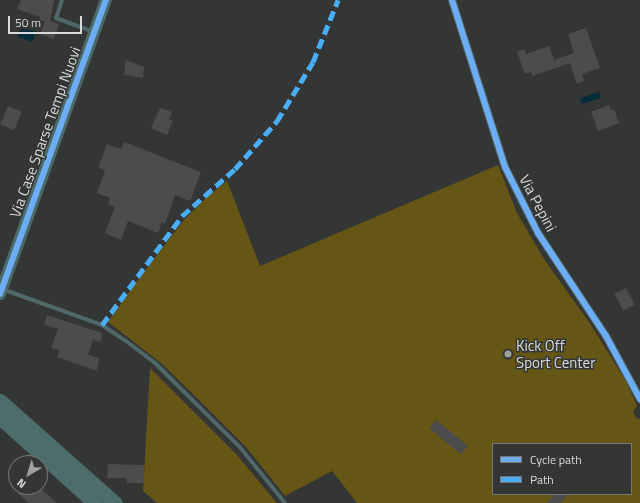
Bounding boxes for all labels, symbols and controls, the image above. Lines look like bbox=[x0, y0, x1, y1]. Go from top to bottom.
scale bar bbox=[10, 8, 84, 34]
text: 50 m bbox=[15, 13, 41, 32]
street label: Via Case Sparse Tempi Nuovi bbox=[6, 44, 84, 220]
street label: Via Pepini bbox=[516, 172, 560, 234]
place label: Kick Off Sport Center bbox=[516, 336, 595, 371]
marker: Kick Off Sport Center bbox=[503, 349, 513, 359]
legend bbox=[492, 443, 632, 495]
text: Cycle path bbox=[530, 450, 582, 469]
north arrow bbox=[8, 455, 48, 495]
text: Path bbox=[530, 470, 554, 489]
text: N bbox=[13, 475, 29, 492]

